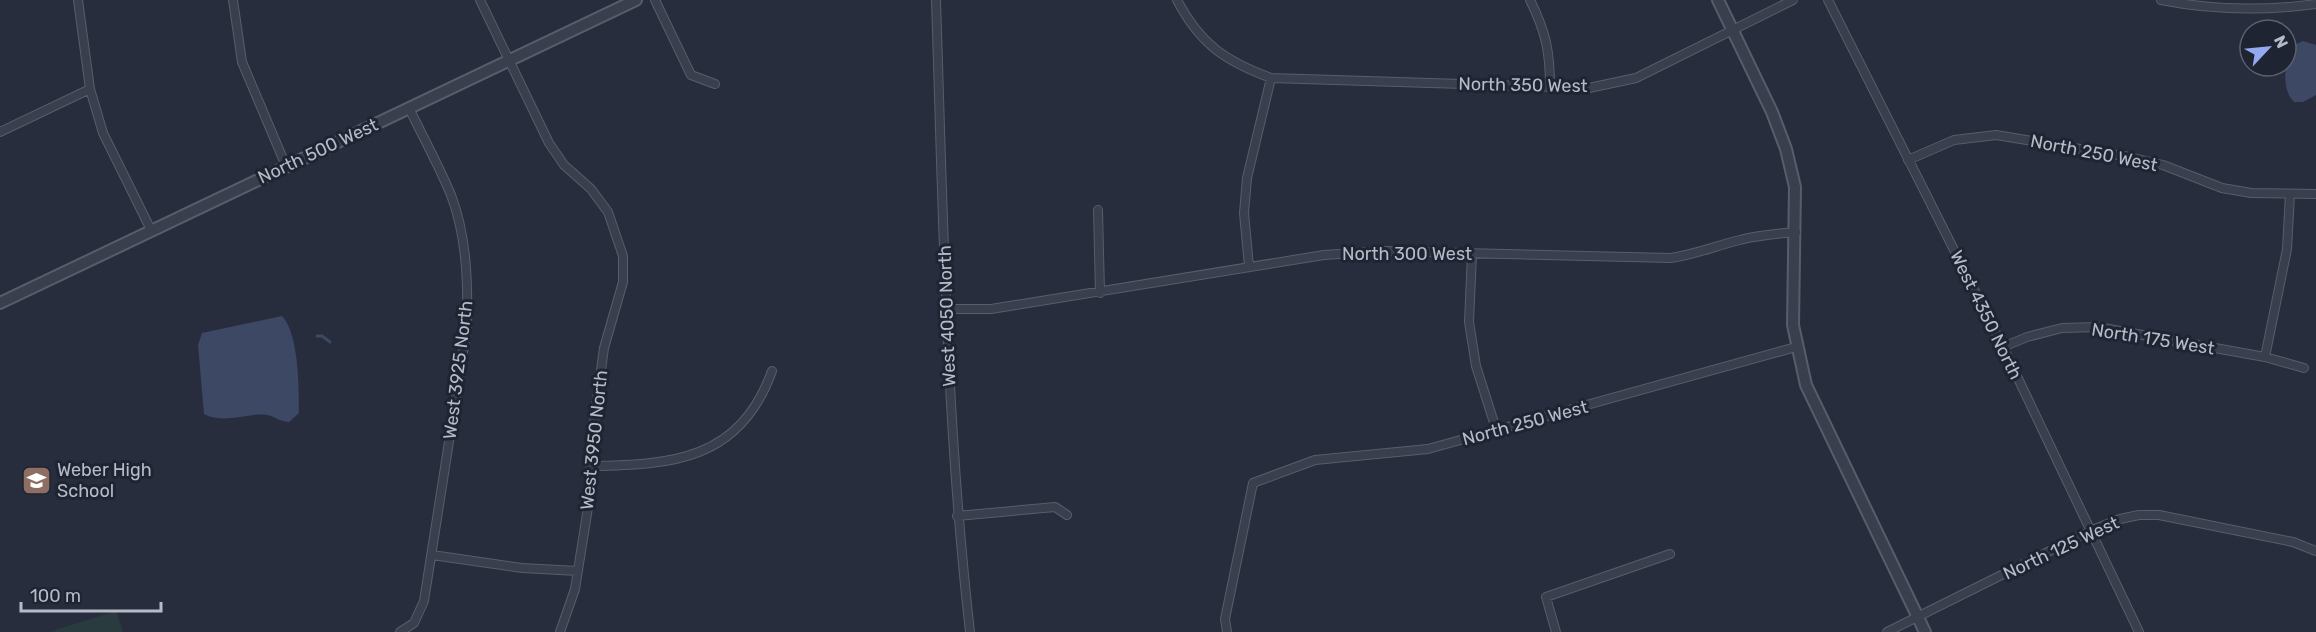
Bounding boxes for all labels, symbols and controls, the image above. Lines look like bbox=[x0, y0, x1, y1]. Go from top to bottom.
north arrow bbox=[2238, 18, 2298, 78]
text: N bbox=[2270, 32, 2292, 51]
street label: North 350 West bbox=[1458, 73, 1588, 97]
street label: North 500 West bbox=[254, 114, 382, 188]
street label: North 250 West bbox=[2028, 130, 2160, 176]
street label: North 300 West bbox=[1342, 243, 1472, 265]
street label: West 4050 North bbox=[934, 245, 960, 387]
street label: West 4350 North bbox=[1945, 247, 2027, 383]
street label: West 3925 North bbox=[439, 299, 477, 441]
street label: North 175 West bbox=[2090, 318, 2216, 360]
street label: West 3950 North bbox=[576, 369, 612, 511]
street label: North 250 West bbox=[1460, 396, 1590, 450]
place label: Weber High School bbox=[57, 459, 152, 502]
school or university icon: Weber High School bbox=[20, 464, 52, 496]
street label: North 125 West bbox=[1999, 512, 2123, 584]
scale bar bbox=[21, 575, 160, 613]
text: 100 m bbox=[30, 585, 81, 607]

